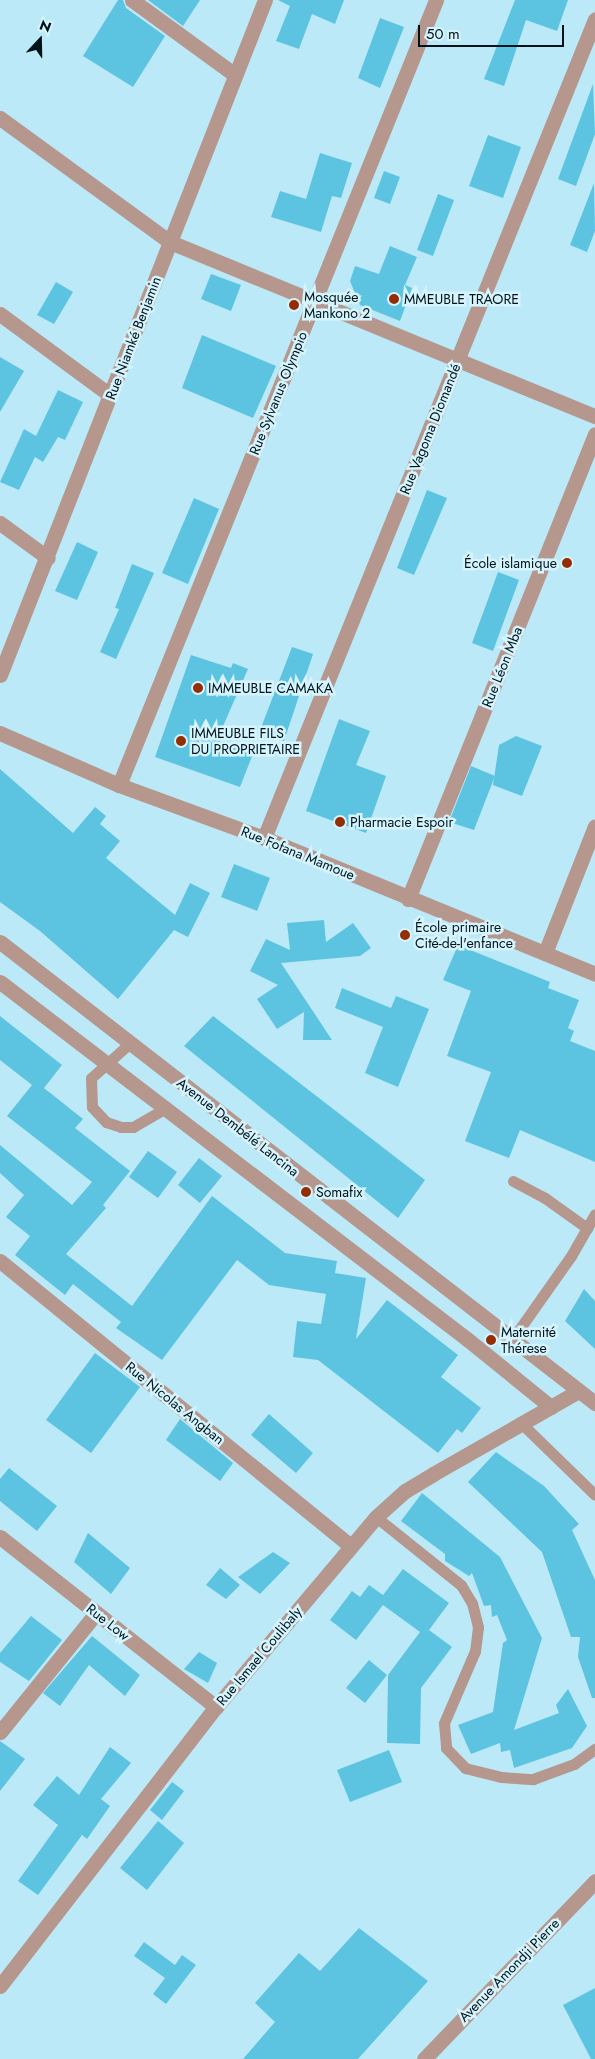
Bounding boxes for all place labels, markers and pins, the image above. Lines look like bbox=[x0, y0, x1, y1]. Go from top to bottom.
place label: Mosquée Mankono 2 bbox=[304, 289, 370, 322]
place label: MMEUBLE TRAORE bbox=[404, 291, 519, 307]
marker: MMEUBLE TRAORE bbox=[388, 293, 400, 305]
marker: Mosquée Mankono 2 bbox=[288, 299, 300, 311]
place label: École islamique bbox=[464, 555, 557, 571]
marker: École islamique bbox=[561, 557, 573, 569]
place label: IMMEUBLE CAMAKA bbox=[208, 680, 333, 696]
marker: IMMEUBLE CAMAKA bbox=[192, 682, 204, 694]
place label: IMMEUBLE FILS DU PROPRIETAIRE bbox=[191, 725, 300, 758]
marker: IMMEUBLE FILS DU PROPRIETAIRE bbox=[175, 735, 187, 747]
place label: Pharmacie Espoir bbox=[350, 814, 453, 830]
marker: Pharmacie Espoir bbox=[334, 816, 346, 828]
place label: École primaire Cité-de-l'enfance bbox=[415, 919, 513, 952]
marker: École primaire Cité-de-l'enfance bbox=[399, 929, 411, 941]
place label: Somafix bbox=[316, 1184, 362, 1200]
marker: Somafix bbox=[300, 1186, 312, 1198]
place label: Maternité Thérese bbox=[501, 1324, 556, 1356]
marker: Maternité Thérese bbox=[485, 1334, 497, 1346]

